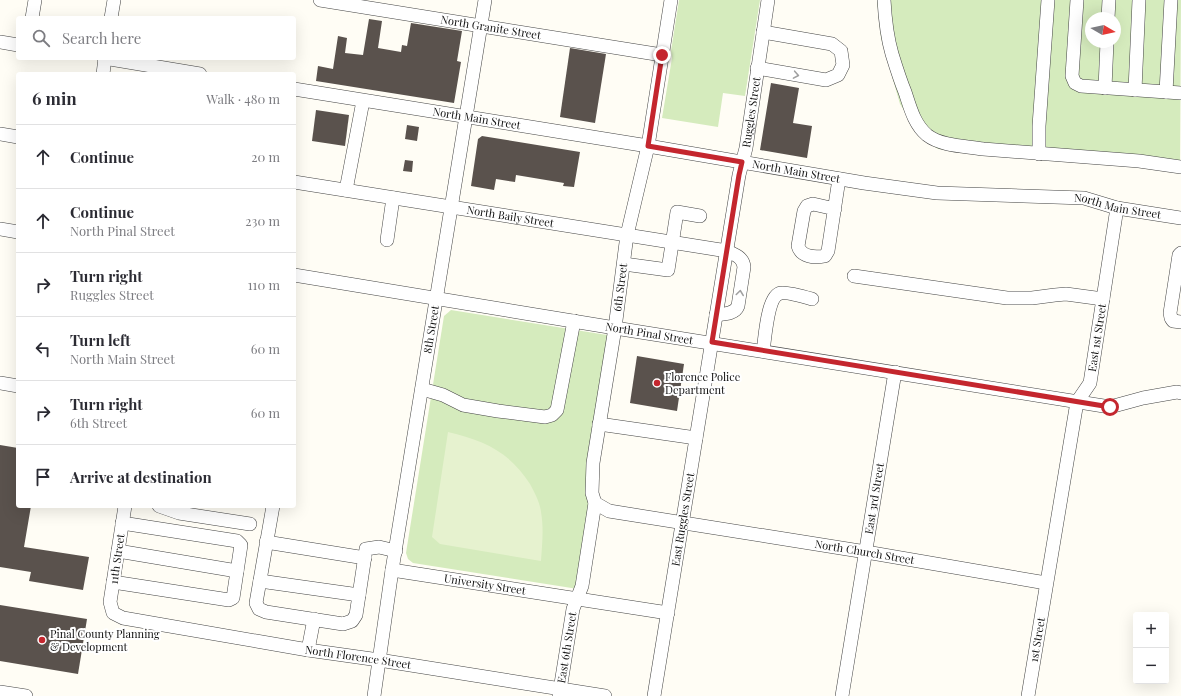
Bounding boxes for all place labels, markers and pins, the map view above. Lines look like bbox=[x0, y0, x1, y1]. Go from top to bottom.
place label: Florence Police Department bbox=[665, 369, 741, 397]
marker: Florence Police Department bbox=[652, 378, 662, 388]
place label: Pinal County Planning & Development bbox=[50, 626, 160, 654]
marker: Pinal County Planning & Development bbox=[37, 635, 47, 645]

